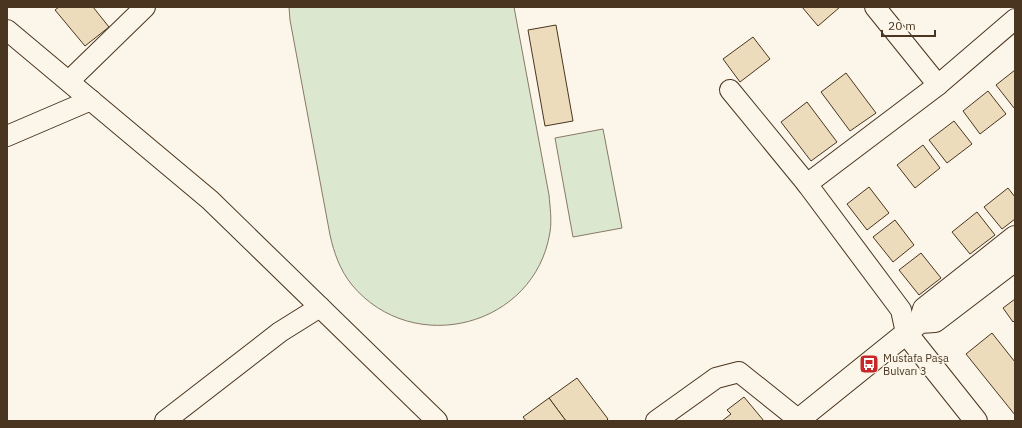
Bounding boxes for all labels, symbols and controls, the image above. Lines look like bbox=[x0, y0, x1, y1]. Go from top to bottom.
scale bar bbox=[882, 12, 935, 38]
text: 20 m bbox=[888, 18, 916, 33]
place label: Mustafa Paşa Bulvarı 3 bbox=[883, 351, 949, 378]
bus stop icon: Mustafa Paşa Bulvarı 3 bbox=[858, 353, 880, 375]

